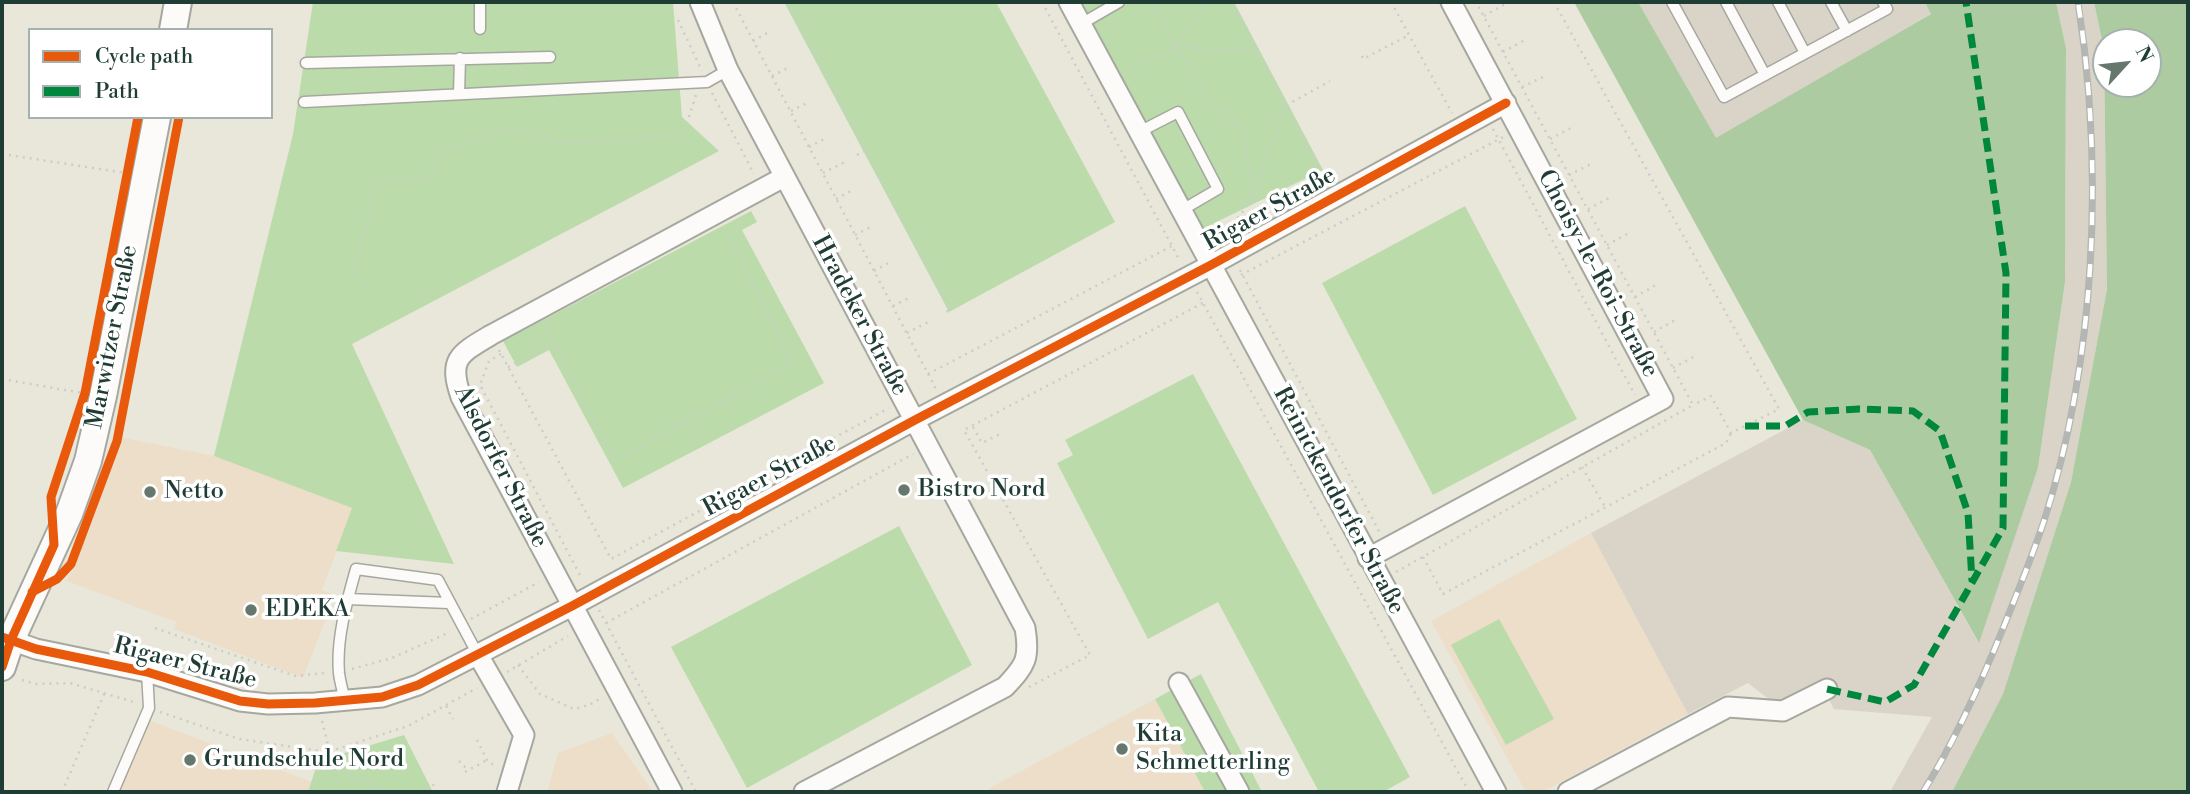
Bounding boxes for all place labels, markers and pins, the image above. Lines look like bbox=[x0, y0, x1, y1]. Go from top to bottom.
place label: Bistro Nord bbox=[918, 476, 1045, 504]
place label: Netto bbox=[164, 478, 224, 506]
marker: Bistro Nord bbox=[896, 482, 912, 498]
marker: Netto bbox=[142, 484, 158, 500]
place label: EDEKA bbox=[265, 596, 350, 624]
marker: EDEKA bbox=[243, 602, 259, 618]
place label: Kita Schmetterling bbox=[1136, 721, 1290, 777]
marker: Kita Schmetterling bbox=[1114, 741, 1130, 757]
place label: Grundschule Nord bbox=[204, 746, 404, 774]
marker: Grundschule Nord bbox=[182, 752, 198, 768]

